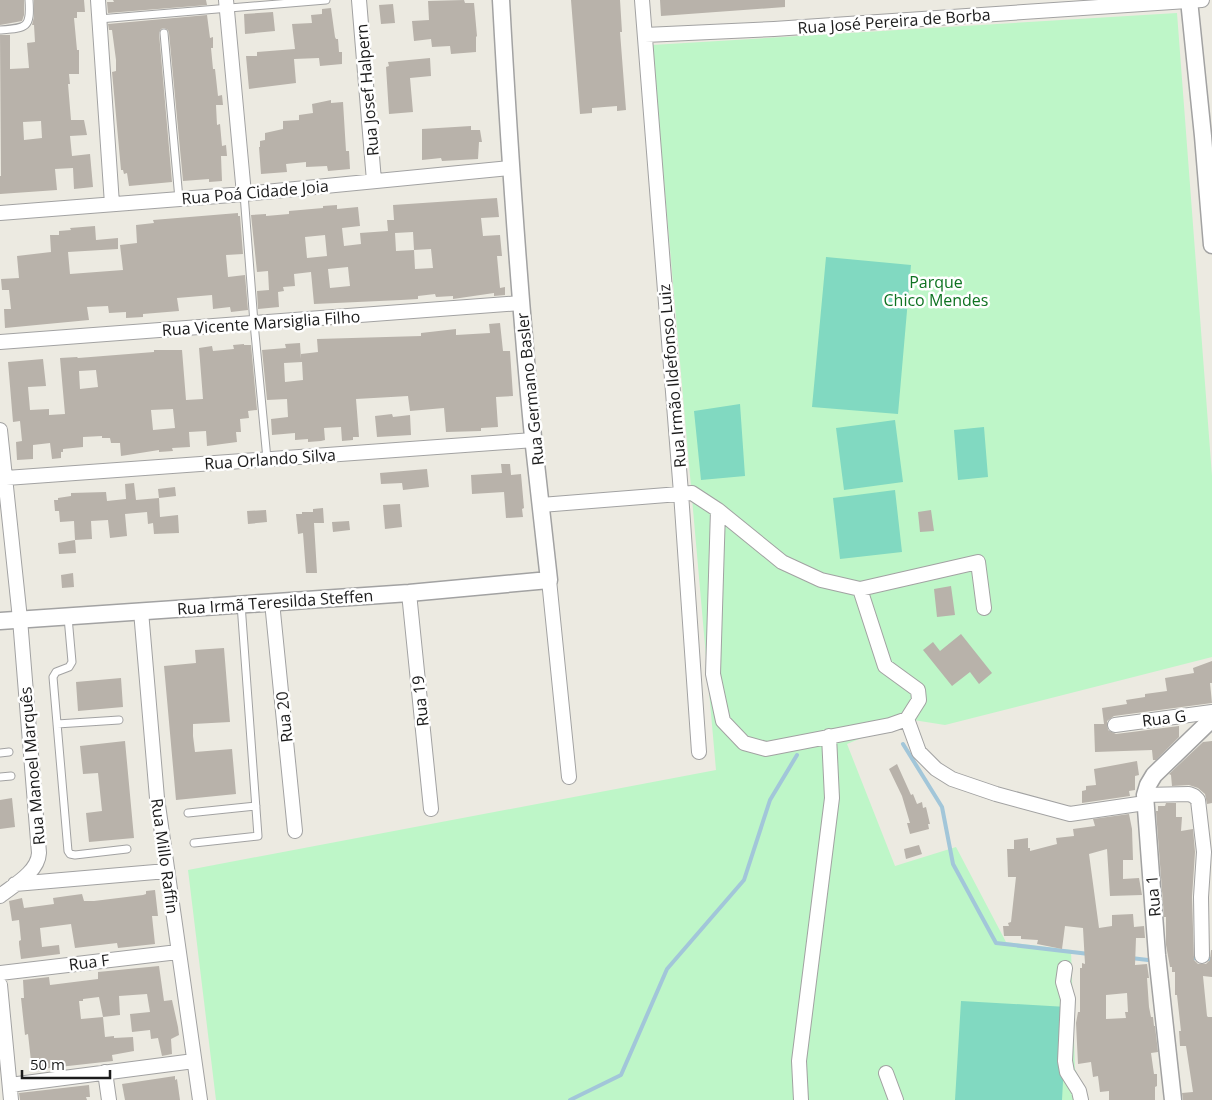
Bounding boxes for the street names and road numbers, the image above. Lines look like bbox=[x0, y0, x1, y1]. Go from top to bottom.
street label: Rua José Pereira de Borba bbox=[797, 3, 991, 39]
street label: Rua Josef Halpern bbox=[350, 23, 384, 157]
street label: Rua Poá Cidade Joia bbox=[181, 175, 329, 209]
street label: Rua Irmão Ildefonso Luiz bbox=[653, 283, 691, 469]
street label: Rua Vicente Marsiglia Filho bbox=[161, 305, 361, 341]
street label: Rua Germano Basler bbox=[511, 311, 549, 467]
street label: Rua Orlando Silva bbox=[204, 443, 336, 475]
street label: Rua Irmã Teresilda Steffen bbox=[176, 584, 374, 620]
street label: Rua 19 bbox=[406, 674, 434, 728]
street label: Rua Manoel Marquês bbox=[14, 686, 50, 846]
street label: Rua 20 bbox=[270, 690, 298, 744]
street label: Rua G bbox=[1141, 704, 1187, 732]
street label: Rua Millo Raffin bbox=[146, 797, 184, 915]
street label: Rua 1 bbox=[1140, 874, 1166, 918]
street label: Rua F bbox=[67, 949, 111, 975]

